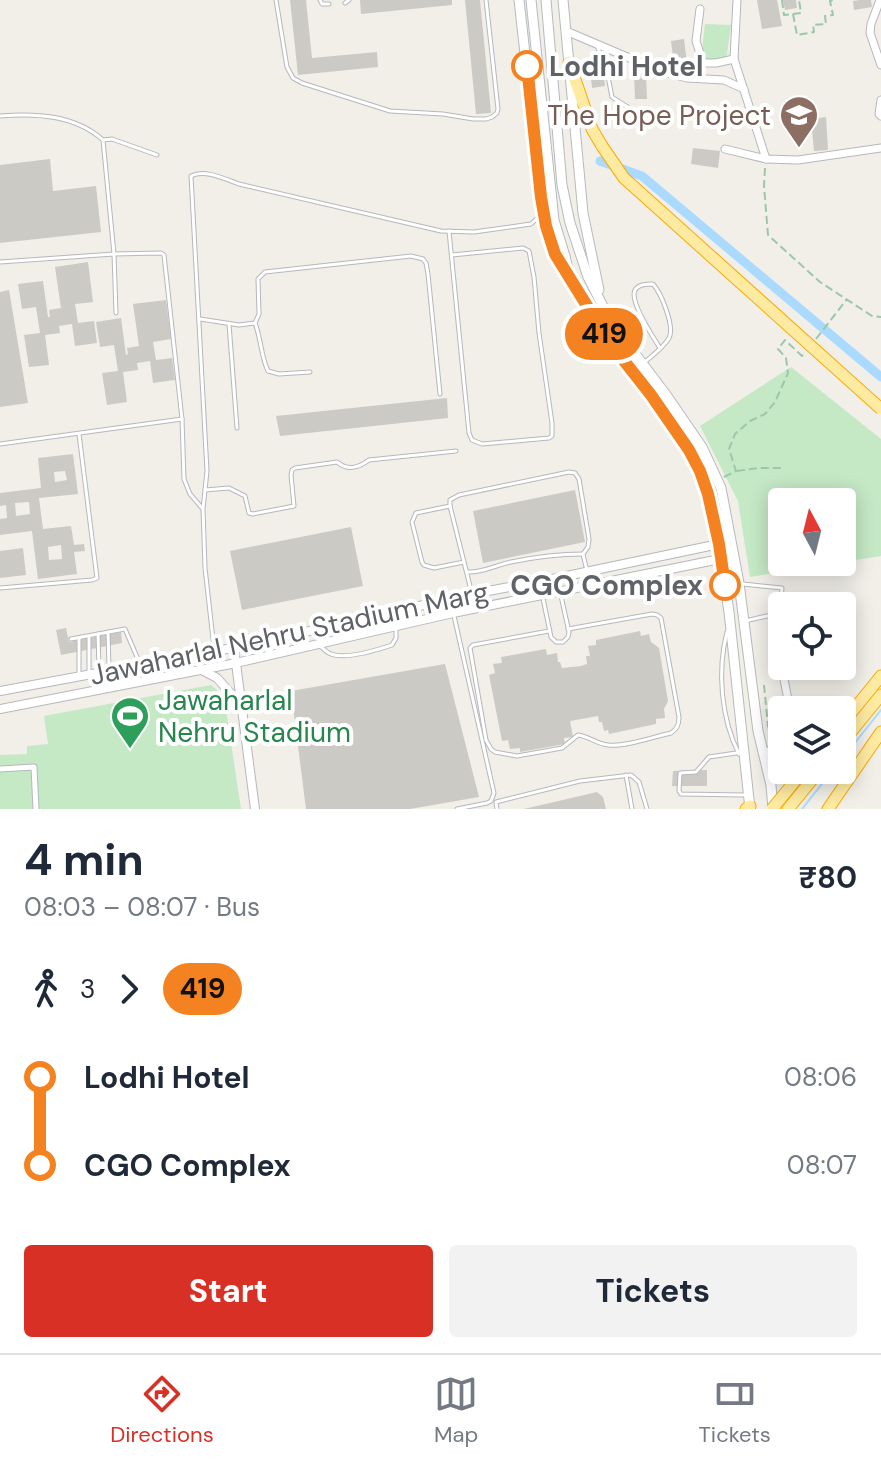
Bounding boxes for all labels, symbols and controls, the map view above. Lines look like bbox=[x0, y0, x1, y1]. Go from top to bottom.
place label: Lodhi Hotel bbox=[549, 48, 704, 85]
marker: Lodhi Hotel bbox=[512, 51, 542, 81]
school or university icon: The Hope Project bbox=[778, 94, 820, 149]
place label: The Hope Project bbox=[547, 97, 771, 134]
line badge: 419 bbox=[558, 308, 650, 360]
text: 419 bbox=[581, 315, 627, 352]
north arrow bbox=[768, 488, 856, 576]
map controls bbox=[768, 488, 856, 784]
place label: CGO Complex bbox=[510, 567, 703, 604]
marker: CGO Complex bbox=[710, 570, 740, 600]
street label: Jawaharlal Nehru Stadium Marg bbox=[86, 573, 492, 694]
button: locate bbox=[768, 592, 856, 680]
place label: Jawaharlal Nehru Stadium bbox=[158, 682, 351, 751]
sports icon: Jawaharlal Nehru Stadium bbox=[109, 695, 151, 750]
button: layers bbox=[768, 696, 856, 784]
text: 4 min bbox=[24, 831, 144, 889]
text: ₹80 bbox=[798, 858, 857, 897]
text: 08:03 – 08:07 · Bus bbox=[24, 890, 260, 924]
icon: walk bbox=[24, 967, 68, 1011]
icon: forward bbox=[107, 967, 151, 1011]
text: 419 bbox=[179, 970, 226, 1007]
text: 3 bbox=[80, 972, 95, 1006]
text: Lodhi Hotel bbox=[84, 1058, 250, 1097]
text: 08:06 bbox=[784, 1060, 857, 1094]
text: CGO Complex bbox=[84, 1146, 291, 1185]
text: 08:07 bbox=[787, 1148, 857, 1182]
button: Start bbox=[24, 1245, 433, 1337]
button: Tickets bbox=[449, 1245, 857, 1337]
tab: Directions bbox=[110, 1372, 214, 1449]
tab: Map bbox=[434, 1372, 478, 1449]
tab: Tickets bbox=[699, 1372, 771, 1449]

